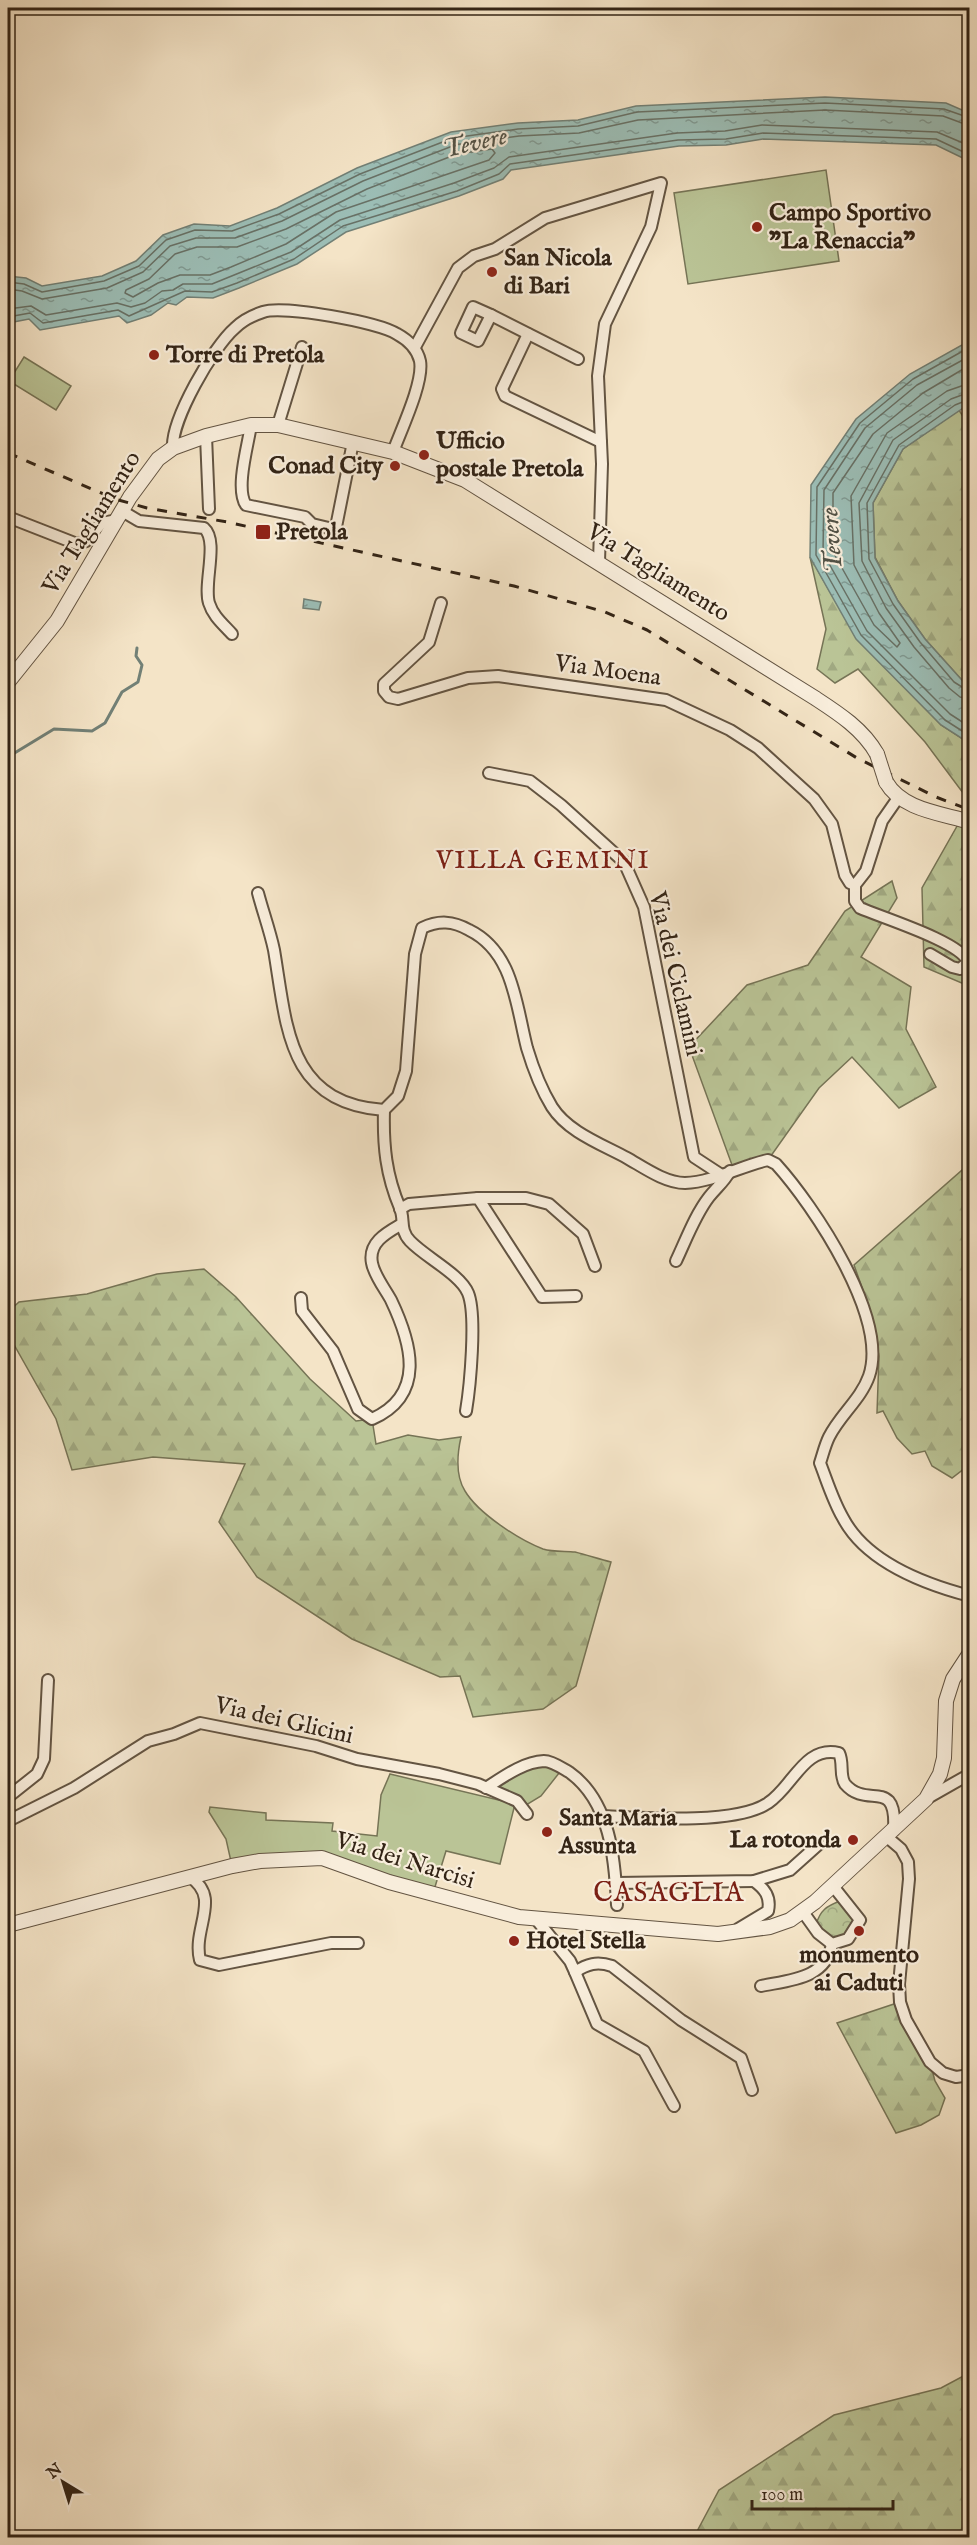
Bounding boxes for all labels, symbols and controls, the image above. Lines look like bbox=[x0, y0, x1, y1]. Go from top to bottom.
water label: Tevere bbox=[440, 120, 511, 166]
place label: Campo Sportivo "La Renaccia" bbox=[769, 198, 931, 257]
marker: Campo Sportivo "La Renaccia" bbox=[750, 220, 764, 234]
place label: San Nicola di Bari bbox=[504, 243, 612, 302]
marker: San Nicola di Bari bbox=[485, 265, 499, 279]
place label: Torre di Pretola bbox=[165, 340, 325, 371]
marker: Torre di Pretola bbox=[147, 348, 161, 362]
place label: Ufficio postale Pretola bbox=[435, 426, 584, 485]
street label: Via Tagliamento bbox=[35, 445, 148, 601]
marker: Ufficio postale Pretola bbox=[417, 448, 431, 462]
place label: Conad City bbox=[268, 451, 384, 482]
marker: Conad City bbox=[388, 459, 402, 473]
water label: Tevere bbox=[813, 506, 851, 574]
street label: Via Tagliamento bbox=[580, 516, 736, 629]
place label: Pretola bbox=[276, 517, 348, 548]
marker: Pretola bbox=[254, 523, 272, 541]
street label: Via Moena bbox=[552, 648, 664, 694]
district label: VILLA GEMINI bbox=[435, 844, 650, 877]
street label: Via dei Ciclamini bbox=[641, 888, 709, 1059]
street label: Via dei Glicini bbox=[211, 1690, 356, 1752]
place label: Santa Maria Assunta bbox=[558, 1803, 677, 1862]
street label: Via dei Narcisi bbox=[331, 1825, 478, 1897]
marker: Santa Maria Assunta bbox=[540, 1825, 554, 1839]
place label: La rotonda bbox=[730, 1825, 842, 1856]
marker: La rotonda bbox=[846, 1833, 860, 1847]
district label: CASAGLIA bbox=[593, 1877, 745, 1911]
marker: monumento ai Caduti bbox=[852, 1924, 866, 1938]
place label: Hotel Stella bbox=[526, 1926, 646, 1957]
marker: Hotel Stella bbox=[507, 1934, 521, 1948]
place label: monumento ai Caduti bbox=[799, 1940, 919, 1999]
north arrow bbox=[33, 2452, 93, 2512]
text: N bbox=[43, 2460, 67, 2485]
scale bar bbox=[752, 2473, 893, 2511]
text: 100 m bbox=[761, 2484, 803, 2507]

